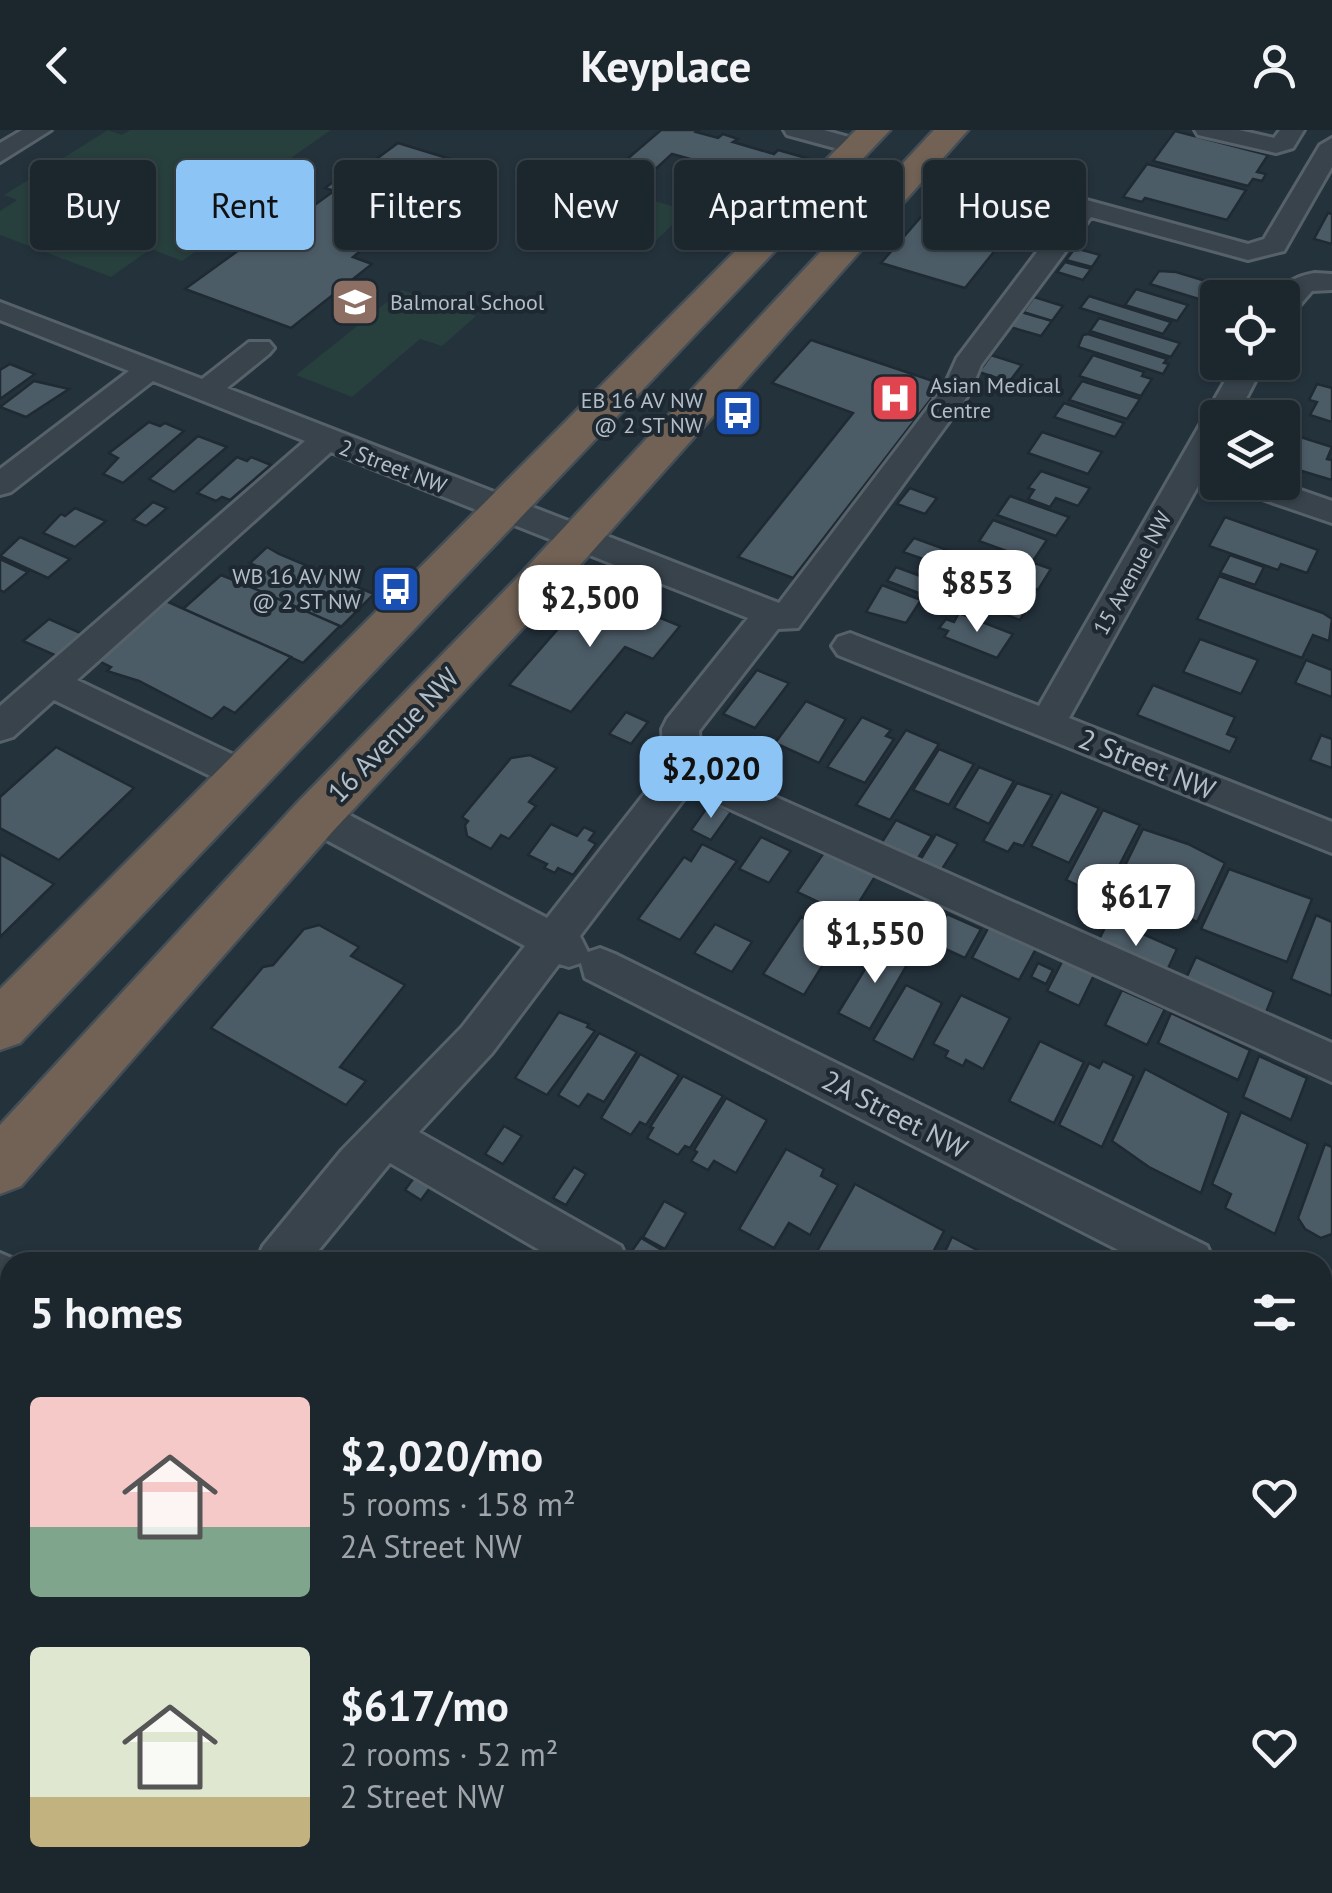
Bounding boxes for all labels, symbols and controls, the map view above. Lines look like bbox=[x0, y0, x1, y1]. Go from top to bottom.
text: Keyplace bbox=[581, 36, 751, 94]
icon: back bbox=[30, 38, 85, 93]
icon: person bbox=[1247, 38, 1302, 93]
chip: Buy bbox=[30, 160, 156, 250]
chip: Rent bbox=[176, 160, 314, 250]
chip: Filters bbox=[334, 160, 497, 250]
chip: New bbox=[517, 160, 654, 250]
chip: Apartment bbox=[674, 160, 903, 250]
chip: House bbox=[923, 160, 1086, 250]
school or university icon: Balmoral School bbox=[329, 276, 381, 328]
map controls bbox=[1200, 280, 1300, 500]
button: locate bbox=[1200, 280, 1300, 380]
place label: Balmoral School bbox=[390, 288, 545, 316]
place label: Asian Medical Centre bbox=[930, 371, 1061, 424]
hospital icon: Asian Medical Centre bbox=[869, 372, 921, 424]
place label: EB 16 AV NW @ 2 ST NW bbox=[581, 386, 704, 439]
bus stop icon: EB 16 AV NW @ 2 ST NW bbox=[712, 387, 764, 439]
button: layers bbox=[1200, 400, 1300, 500]
street label: 2 Street NW bbox=[335, 433, 451, 500]
street label: 15 Avenue NW bbox=[1087, 506, 1178, 640]
pin: $853 bbox=[918, 550, 1036, 635]
text: $853 bbox=[941, 561, 1013, 603]
place label: WB 16 AV NW @ 2 ST NW bbox=[232, 562, 362, 615]
bus stop icon: WB 16 AV NW @ 2 ST NW bbox=[370, 563, 422, 615]
pin: $2,500 bbox=[509, 565, 671, 650]
text: $2,500 bbox=[541, 576, 639, 618]
street label: 16 Avenue NW bbox=[319, 659, 466, 810]
street label: 2 Street NW bbox=[1074, 719, 1221, 808]
pin: $2,020 bbox=[630, 736, 792, 821]
text: $2,020 bbox=[662, 747, 760, 789]
pin: $617 bbox=[1077, 864, 1195, 949]
text: $617 bbox=[1100, 875, 1172, 917]
pin: $1,550 bbox=[794, 901, 956, 986]
text: $1,550 bbox=[826, 912, 924, 954]
street label: 2A Street NW bbox=[816, 1061, 974, 1166]
text: 5 homes bbox=[30, 1285, 183, 1340]
icon: filters bbox=[1247, 1285, 1302, 1340]
text: $2,020/mo bbox=[340, 1428, 543, 1483]
icon: home bbox=[110, 1437, 230, 1557]
icon: heart bbox=[1247, 1470, 1302, 1525]
text: 5 rooms · 158 m² bbox=[340, 1483, 576, 1525]
text: 2A Street NW bbox=[340, 1525, 522, 1567]
text: $617/mo bbox=[340, 1678, 509, 1733]
icon: home bbox=[110, 1687, 230, 1807]
icon: heart bbox=[1247, 1720, 1302, 1775]
text: 2 rooms · 52 m² bbox=[340, 1733, 558, 1775]
text: 2 Street NW bbox=[340, 1775, 504, 1817]

